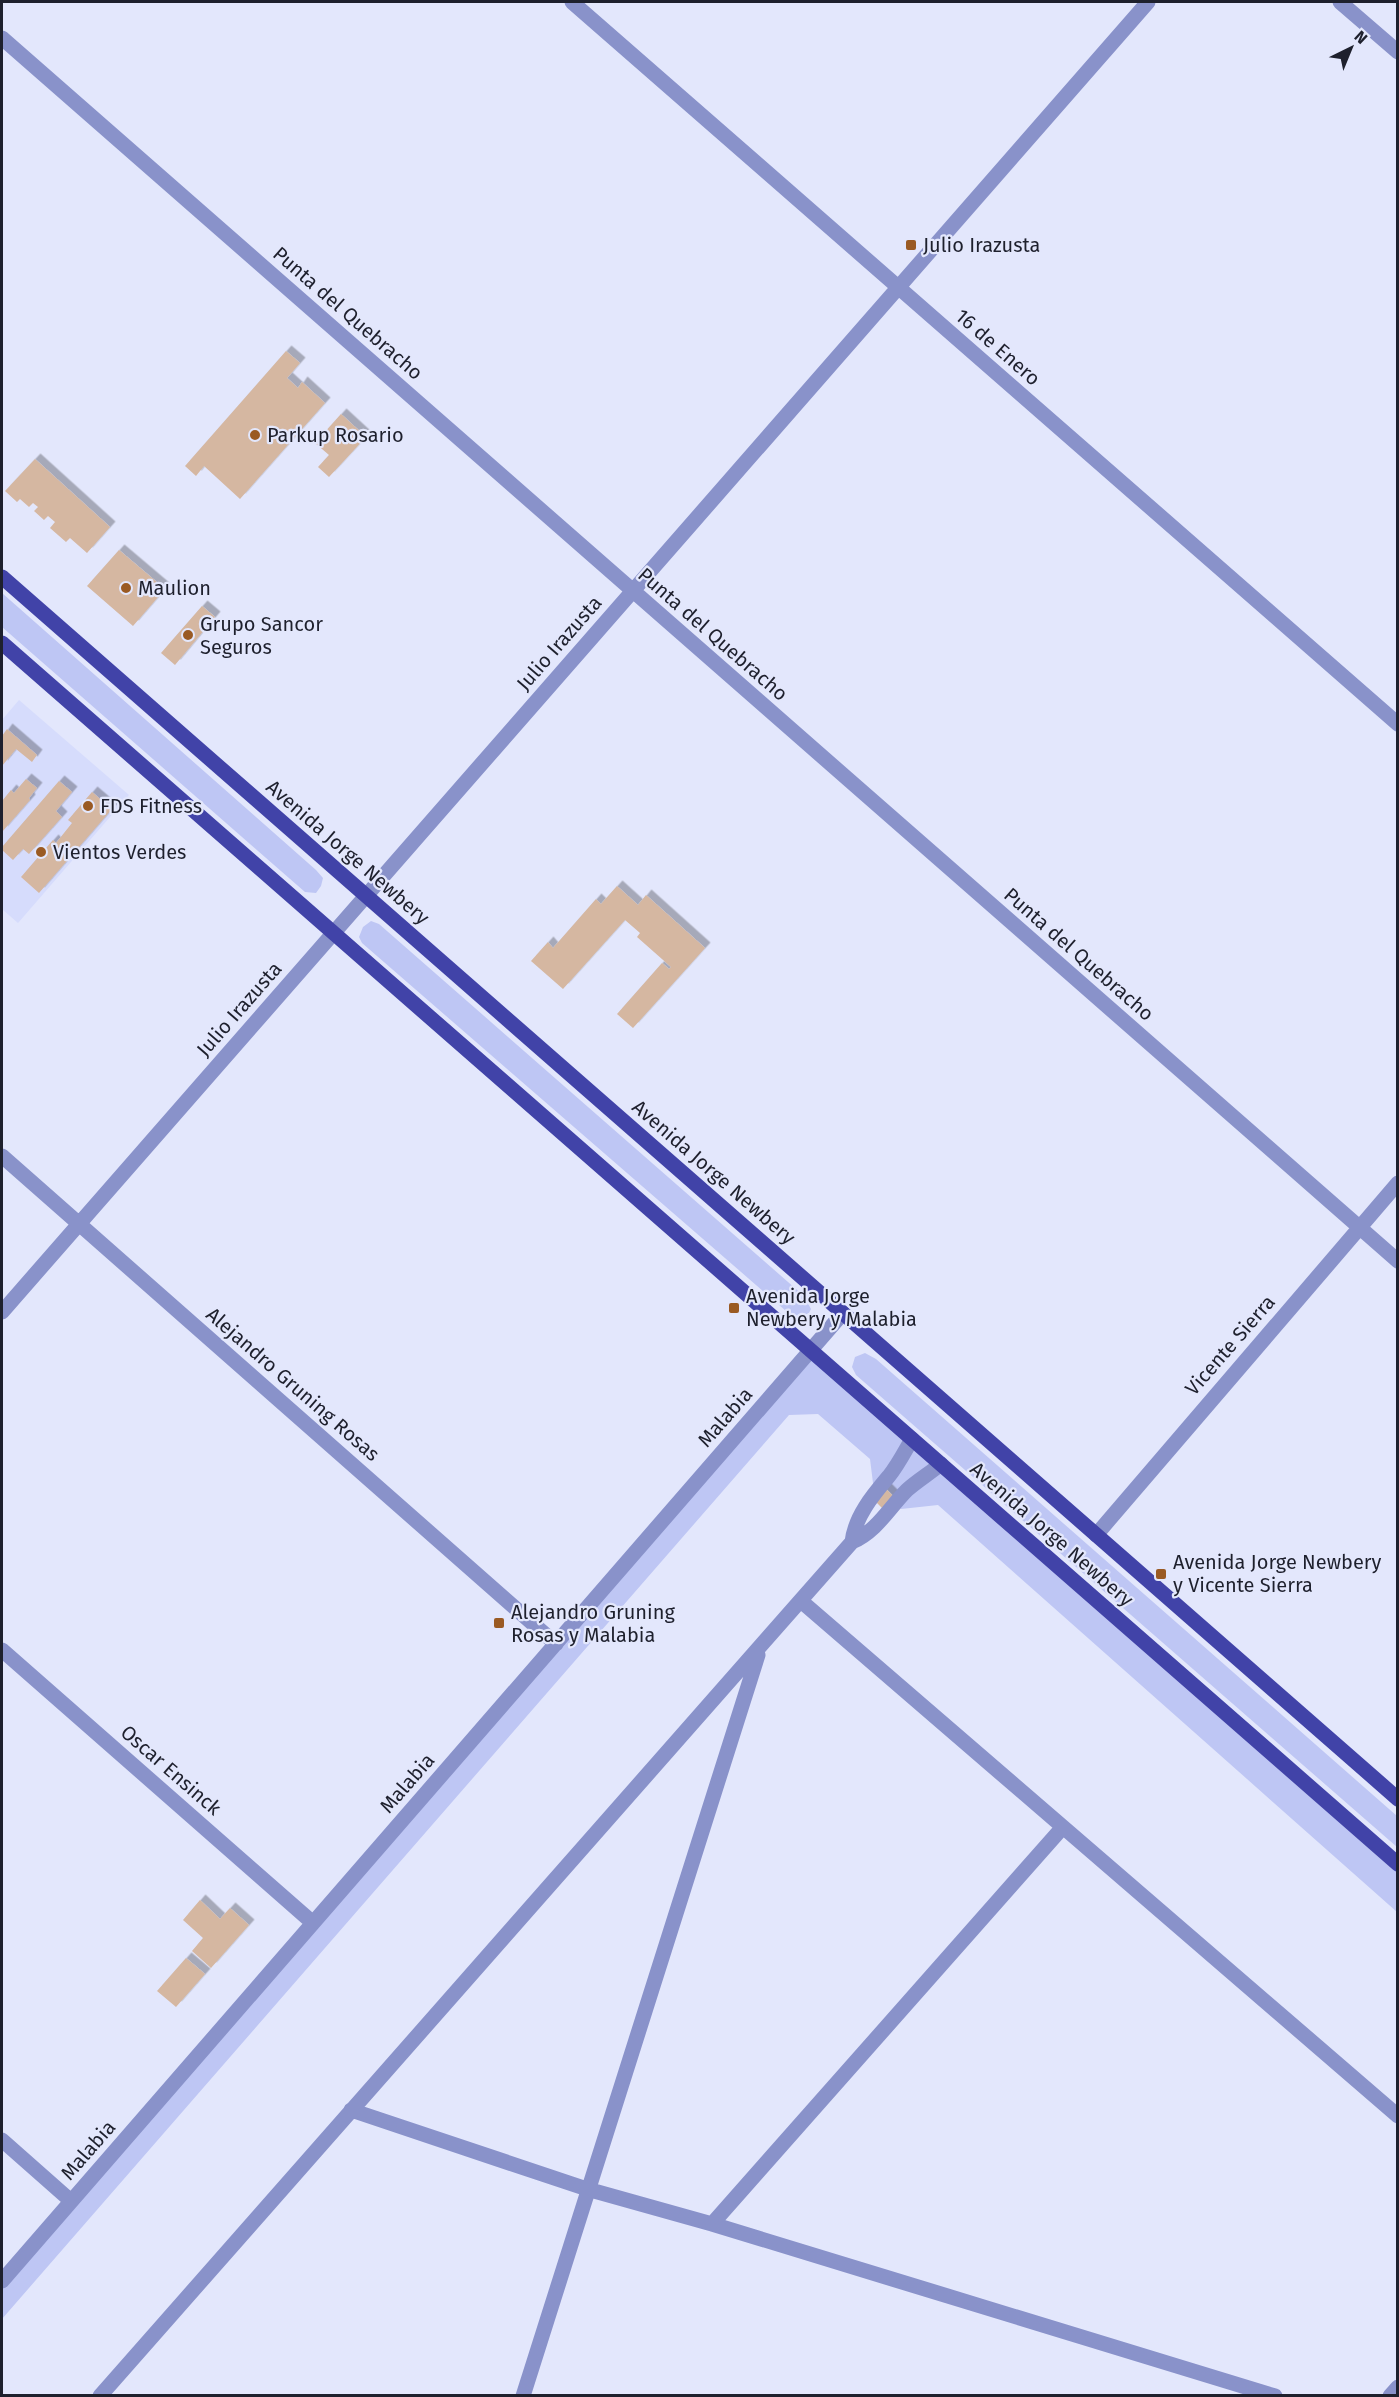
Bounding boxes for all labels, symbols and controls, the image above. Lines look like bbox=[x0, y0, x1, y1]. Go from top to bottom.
north arrow bbox=[1321, 18, 1381, 78]
text: N bbox=[1351, 27, 1371, 48]
place label: Julio Irazusta bbox=[923, 233, 1041, 257]
marker: Julio Irazusta bbox=[904, 238, 918, 252]
street label: Punta del Quebracho bbox=[268, 241, 428, 385]
street label: 16 de Enero bbox=[951, 304, 1045, 390]
place label: Parkup Rosario bbox=[267, 423, 404, 447]
marker: Parkup Rosario bbox=[248, 428, 262, 442]
street label: Punta del Quebracho bbox=[633, 562, 793, 706]
place label: Maulion bbox=[138, 576, 211, 600]
marker: Maulion bbox=[119, 581, 133, 595]
street label: Julio Irazusta bbox=[511, 591, 607, 695]
place label: Grupo Sancor Seguros bbox=[200, 612, 323, 659]
marker: Grupo Sancor Seguros bbox=[181, 628, 195, 642]
street label: Avenida Jorge Newbery bbox=[262, 775, 435, 930]
place label: FDS Fitness bbox=[100, 794, 202, 818]
marker: FDS Fitness bbox=[81, 799, 95, 813]
place label: Vientos Verdes bbox=[53, 840, 186, 864]
marker: Vientos Verdes bbox=[34, 845, 48, 859]
street label: Punta del Quebracho bbox=[999, 882, 1159, 1026]
street label: Julio Irazusta bbox=[191, 957, 287, 1061]
street label: Avenida Jorge Newbery bbox=[628, 1095, 801, 1250]
place label: Avenida Jorge Newbery y Malabia bbox=[746, 1284, 917, 1331]
street label: Vicente Sierra bbox=[1180, 1290, 1280, 1400]
marker: Avenida Jorge Newbery y Malabia bbox=[727, 1301, 741, 1315]
street label: Alejandro Gruning Rosas bbox=[201, 1302, 385, 1466]
street label: Malabia bbox=[693, 1382, 757, 1452]
street label: Avenida Jorge Newbery bbox=[966, 1457, 1139, 1612]
place label: Avenida Jorge Newbery y Vicente Sierra bbox=[1173, 1550, 1381, 1597]
marker: Avenida Jorge Newbery y Vicente Sierra bbox=[1154, 1567, 1168, 1581]
place label: Alejandro Gruning Rosas y Malabia bbox=[511, 1600, 675, 1647]
marker: Alejandro Gruning Rosas y Malabia bbox=[492, 1616, 506, 1630]
street label: Oscar Ensinck bbox=[116, 1720, 227, 1821]
street label: Malabia bbox=[375, 1748, 439, 1818]
street label: Malabia bbox=[56, 2115, 120, 2185]

